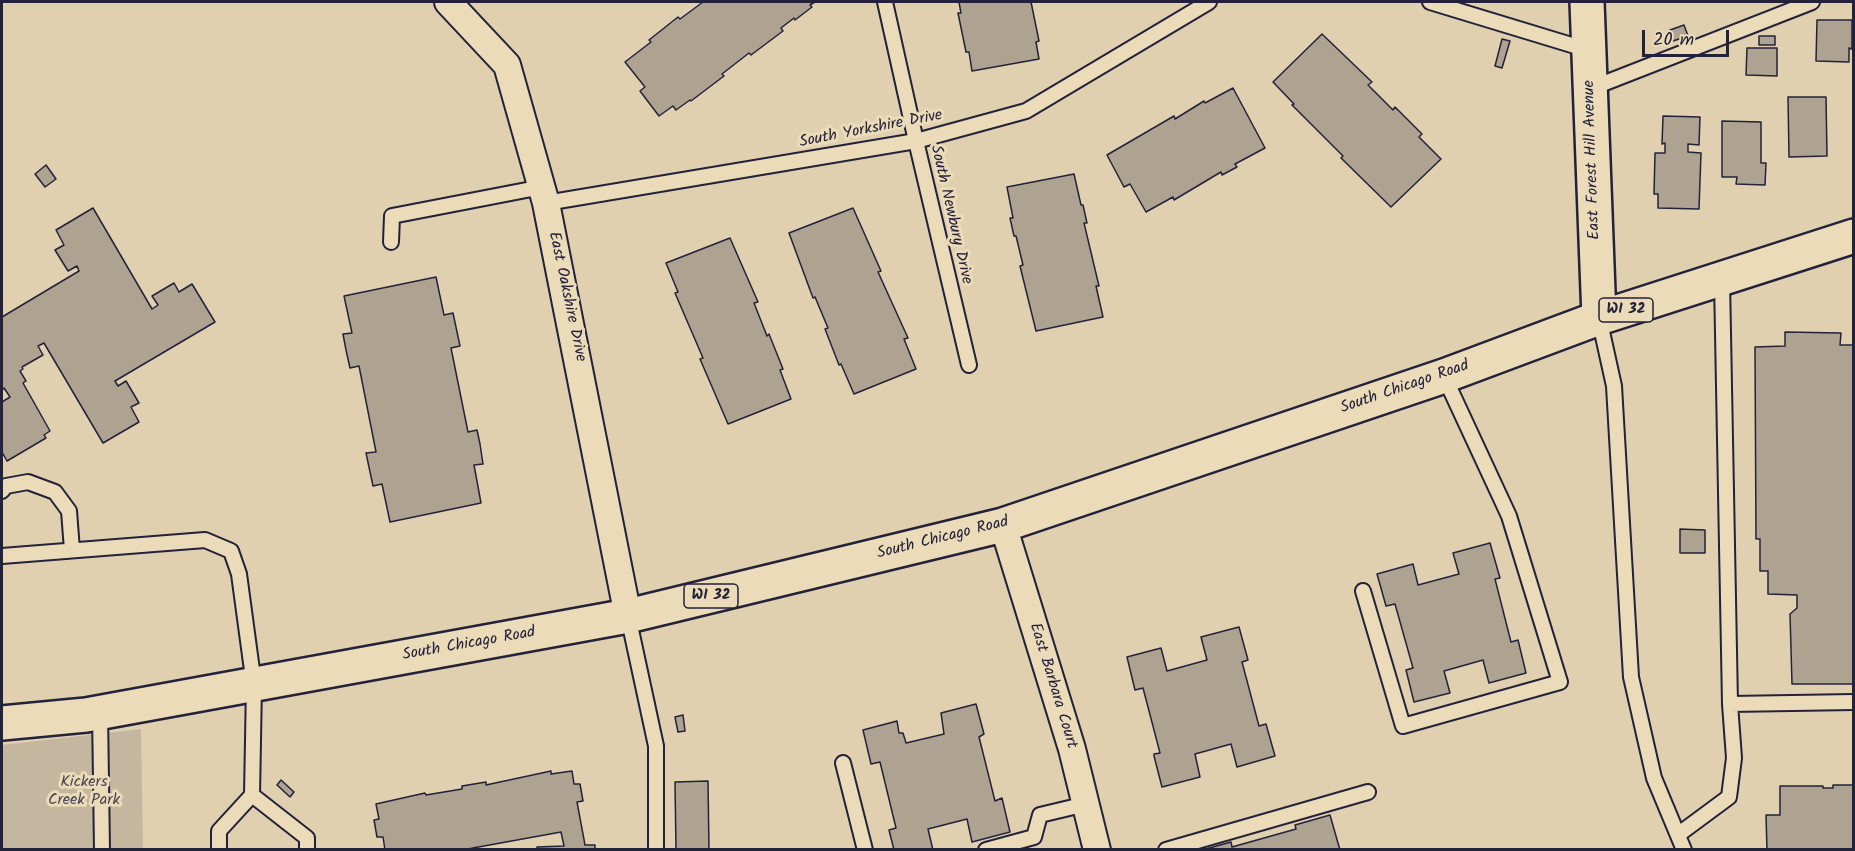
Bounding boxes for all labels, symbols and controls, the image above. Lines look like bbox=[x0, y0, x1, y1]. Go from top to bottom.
scale bar bbox=[1645, 18, 1732, 56]
text: 20 m bbox=[1653, 26, 1694, 55]
street label: East Forest Hill Avenue bbox=[1581, 80, 1605, 240]
street label: South Yorkshire Drive bbox=[798, 107, 944, 153]
street label: South Newbury Drive bbox=[925, 144, 975, 286]
street label: East Oakshire Drive bbox=[543, 230, 589, 364]
road number: WI 32 bbox=[1599, 298, 1653, 322]
street label: South Chicago Road bbox=[1338, 357, 1472, 419]
street label: South Chicago Road bbox=[875, 513, 1011, 565]
road number: WI 32 bbox=[684, 584, 738, 608]
street label: East Barbara Court bbox=[1024, 621, 1080, 751]
street label: South Chicago Road bbox=[401, 624, 537, 666]
park label: Kickers Creek Park bbox=[48, 773, 120, 811]

